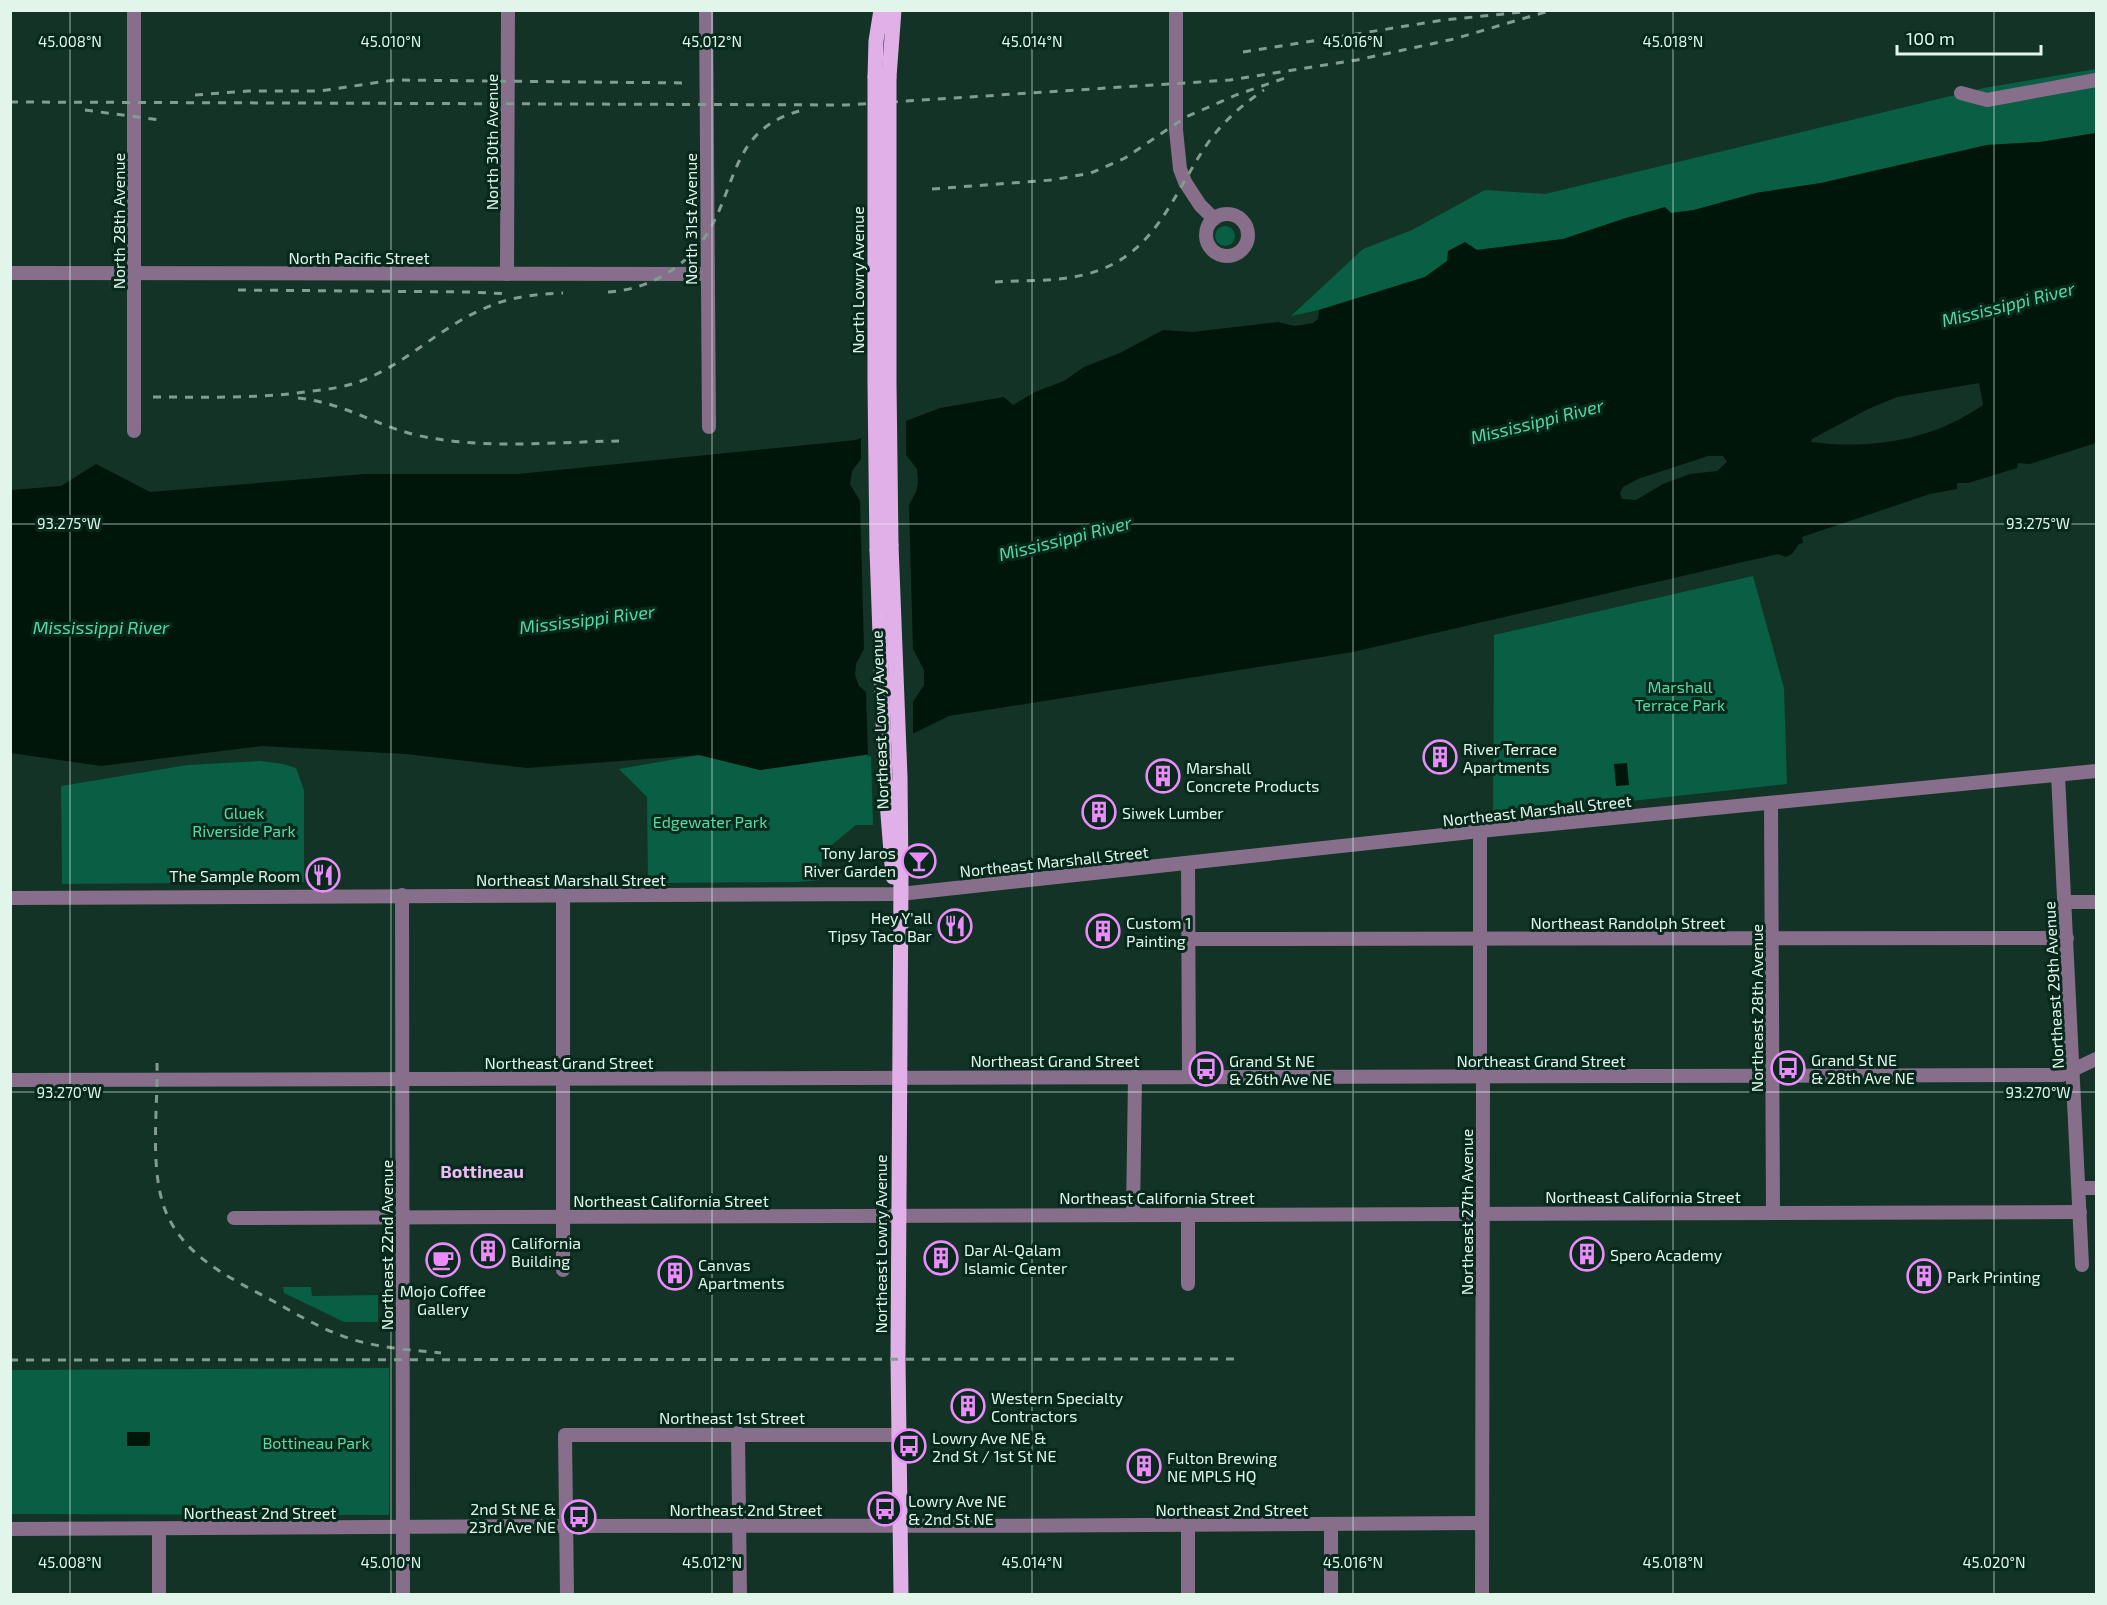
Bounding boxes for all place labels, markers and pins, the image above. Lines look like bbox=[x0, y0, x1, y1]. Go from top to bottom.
building icon: River Terrace Apartments bbox=[1422, 739, 1458, 775]
place label: River Terrace Apartments bbox=[1463, 739, 1557, 776]
building icon: Marshall Concrete Products bbox=[1145, 758, 1181, 794]
place label: Marshall Concrete Products bbox=[1186, 758, 1319, 795]
building icon: Siwek Lumber bbox=[1081, 794, 1117, 830]
place label: Siwek Lumber bbox=[1122, 803, 1224, 822]
place label: Tony Jaros River Garden bbox=[803, 843, 896, 880]
bar icon: Tony Jaros River Garden bbox=[901, 843, 937, 879]
restaurant icon: The Sample Room bbox=[305, 857, 341, 893]
place label: The Sample Room bbox=[169, 866, 300, 885]
place label: Hey Y'all Tipsy Taco Bar bbox=[828, 908, 933, 945]
restaurant icon: Hey Y'all Tipsy Taco Bar bbox=[937, 908, 973, 944]
building icon: Custom 1 Painting bbox=[1085, 913, 1121, 949]
place label: Custom 1 Painting bbox=[1126, 913, 1192, 950]
bus stop icon: Grand St NE & 28th Ave NE bbox=[1770, 1050, 1806, 1086]
place label: Grand St NE & 28th Ave NE bbox=[1811, 1050, 1915, 1087]
bus stop icon: Grand St NE & 26th Ave NE bbox=[1188, 1051, 1224, 1087]
place label: Grand St NE & 26th Ave NE bbox=[1229, 1051, 1332, 1088]
building icon: California Building bbox=[470, 1233, 506, 1269]
place label: California Building bbox=[511, 1233, 581, 1270]
building icon: Spero Academy bbox=[1569, 1236, 1605, 1272]
building icon: Dar Al-Qalam Islamic Center bbox=[923, 1240, 959, 1276]
place label: Dar Al-Qalam Islamic Center bbox=[964, 1240, 1068, 1277]
cafe icon: Mojo Coffee Gallery bbox=[425, 1242, 461, 1278]
place label: Spero Academy bbox=[1610, 1245, 1723, 1264]
building icon: Canvas Apartments bbox=[657, 1255, 693, 1291]
place label: Canvas Apartments bbox=[698, 1255, 785, 1292]
building icon: Park Printing bbox=[1906, 1258, 1942, 1294]
place label: Park Printing bbox=[1947, 1267, 2041, 1286]
place label: Mojo Coffee Gallery bbox=[400, 1281, 486, 1318]
building icon: Western Specialty Contractors bbox=[950, 1388, 986, 1424]
place label: Western Specialty Contractors bbox=[991, 1388, 1124, 1425]
bus stop icon: Lowry Ave NE & 2nd St / 1st St NE bbox=[891, 1428, 927, 1464]
place label: Lowry Ave NE & 2nd St / 1st St NE bbox=[932, 1428, 1056, 1465]
building icon: Fulton Brewing NE MPLS HQ bbox=[1126, 1448, 1162, 1484]
place label: Fulton Brewing NE MPLS HQ bbox=[1167, 1448, 1277, 1486]
bus stop icon: Lowry Ave NE & 2nd St NE bbox=[867, 1491, 903, 1527]
place label: Lowry Ave NE & 2nd St NE bbox=[908, 1491, 1007, 1528]
place label: 2nd St NE & 23rd Ave NE bbox=[469, 1499, 556, 1536]
bus stop icon: 2nd St NE & 23rd Ave NE bbox=[561, 1499, 597, 1535]

